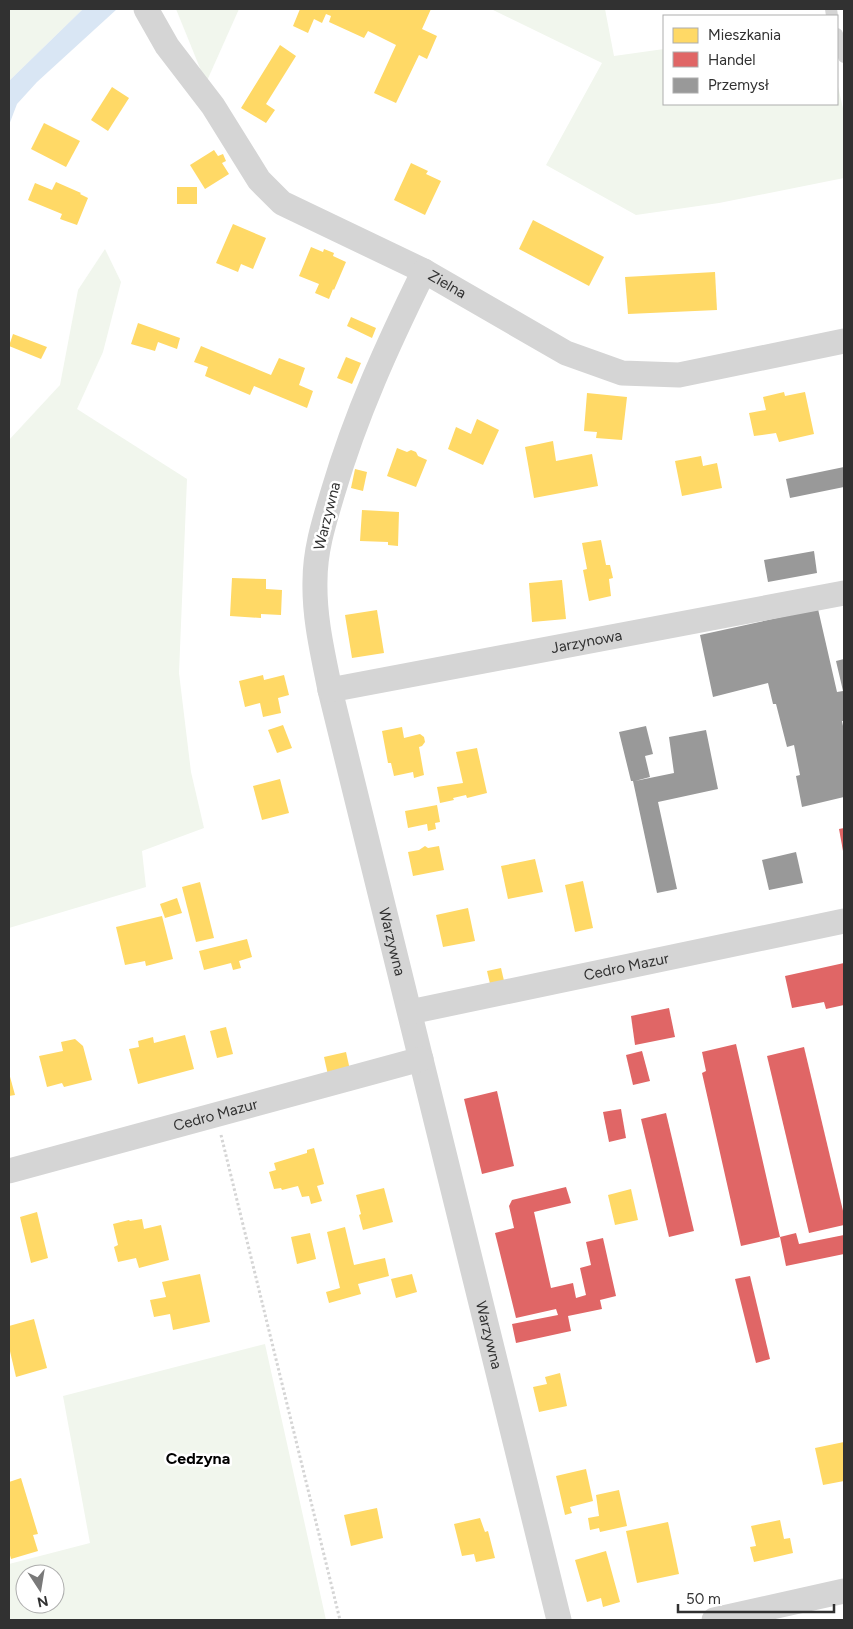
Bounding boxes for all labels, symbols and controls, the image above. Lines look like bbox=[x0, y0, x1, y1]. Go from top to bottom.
legend bbox=[663, 15, 838, 105]
text: Mieszkania bbox=[708, 26, 781, 44]
text: Handel bbox=[708, 51, 756, 69]
text: Przemysł bbox=[708, 76, 769, 94]
street label: Zielna bbox=[425, 266, 469, 302]
street label: Warzywna bbox=[310, 480, 344, 552]
street label: Jarzynowa bbox=[549, 626, 623, 657]
street label: Warzywna bbox=[375, 906, 409, 978]
street label: Cedro Mazur bbox=[582, 949, 670, 984]
street label: Cedro Mazur bbox=[171, 1095, 260, 1135]
street label: Warzywna bbox=[472, 1299, 506, 1371]
district label: Cedzyna bbox=[166, 1449, 230, 1468]
north arrow bbox=[15, 1564, 65, 1614]
scale bar bbox=[678, 1582, 834, 1614]
text: 50 m bbox=[686, 1590, 721, 1608]
text: N bbox=[36, 1592, 50, 1611]

